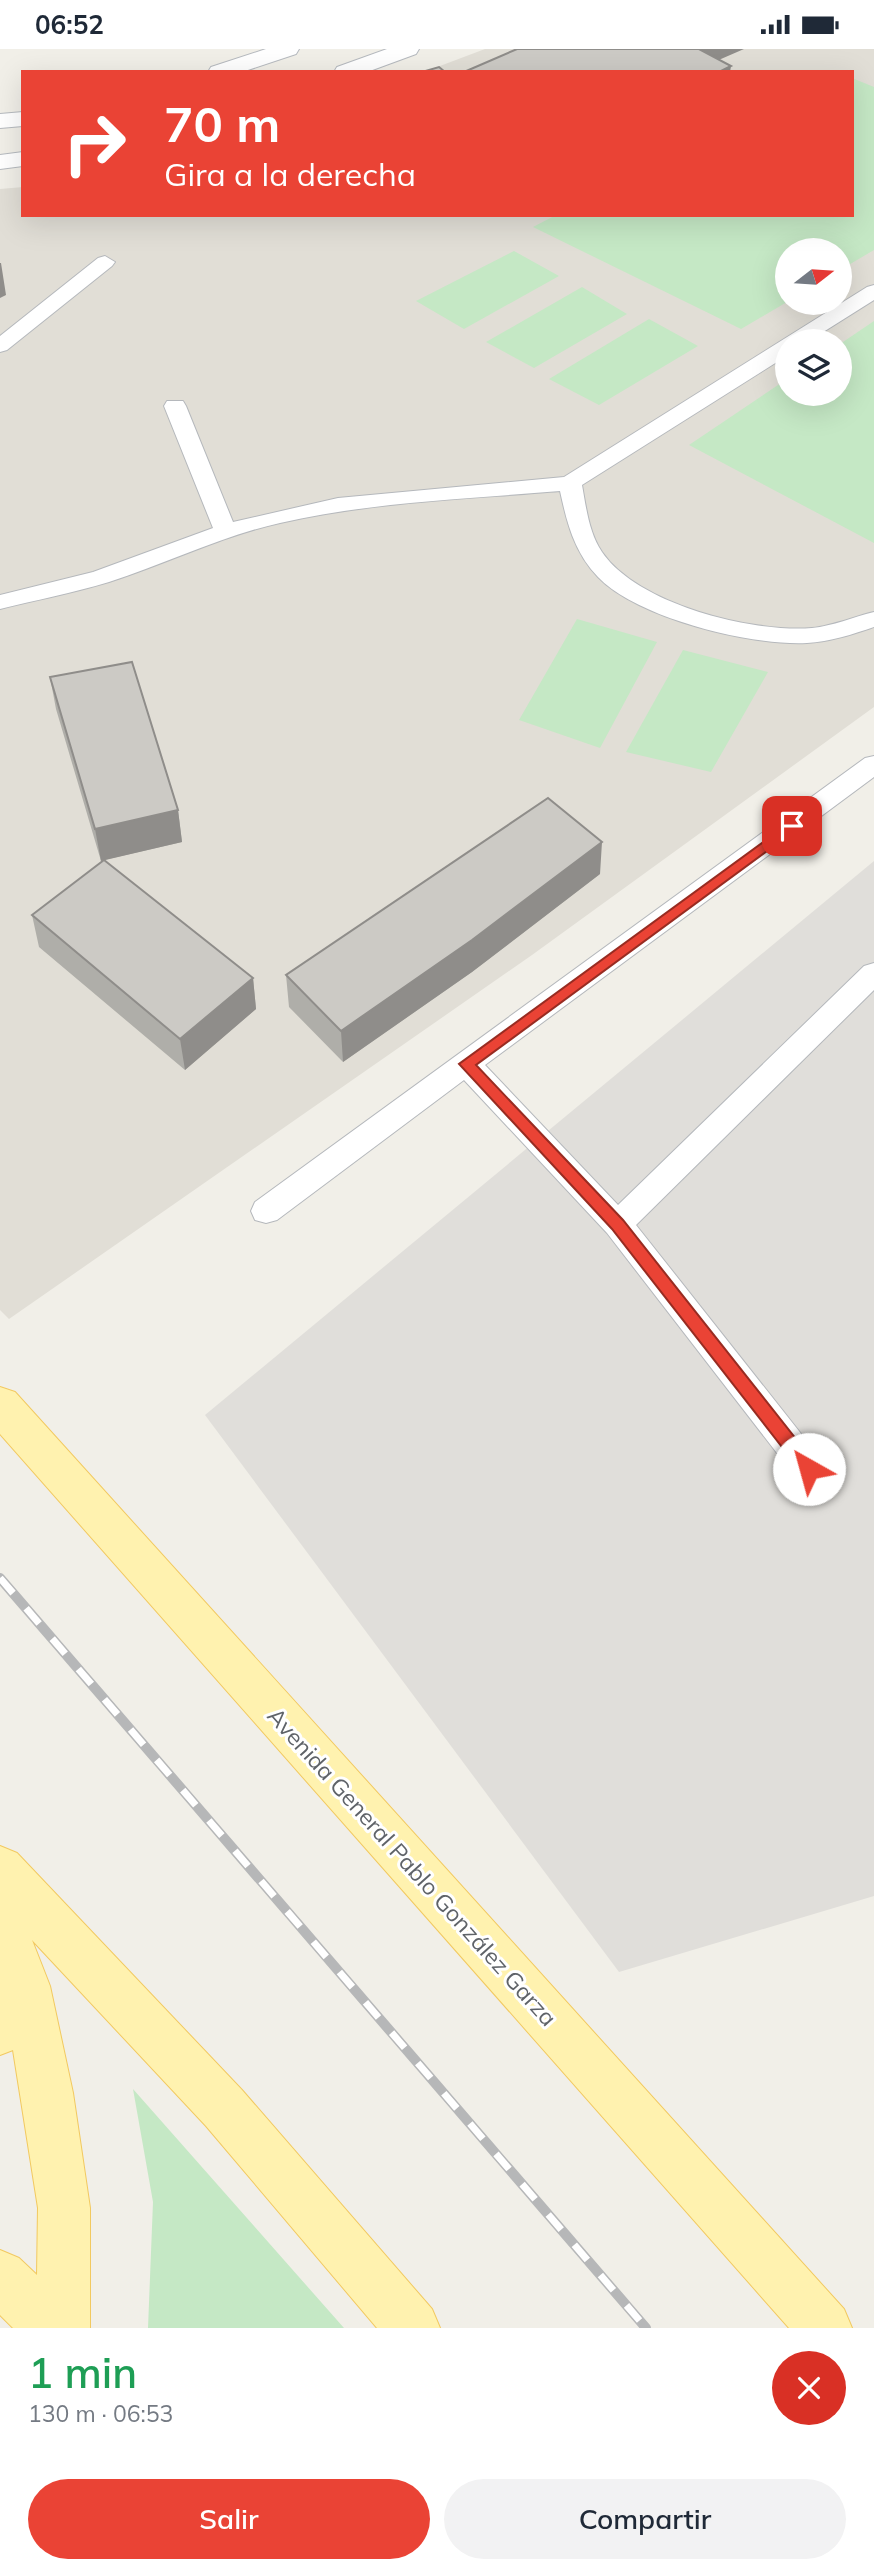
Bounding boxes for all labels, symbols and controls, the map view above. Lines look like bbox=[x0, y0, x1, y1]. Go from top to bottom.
text: 06:52 bbox=[35, 8, 104, 41]
text: 70 m bbox=[164, 93, 280, 154]
icon: right bbox=[49, 98, 140, 189]
text: Gira a la derecha bbox=[164, 154, 416, 194]
north arrow bbox=[775, 238, 852, 315]
map controls bbox=[775, 238, 852, 406]
button: layers bbox=[775, 329, 852, 406]
pin bbox=[762, 796, 822, 856]
icon: arrive bbox=[773, 807, 811, 845]
position arrow bbox=[772, 1432, 846, 1506]
street label: Avenida General Pablo González Garza bbox=[262, 1701, 563, 2032]
text: 1 min bbox=[28, 2346, 137, 2399]
button: close bbox=[772, 2351, 846, 2425]
text: 130 m · 06:53 bbox=[28, 2399, 173, 2428]
button: Salir bbox=[28, 2479, 430, 2559]
button: Compartir bbox=[444, 2479, 846, 2559]

